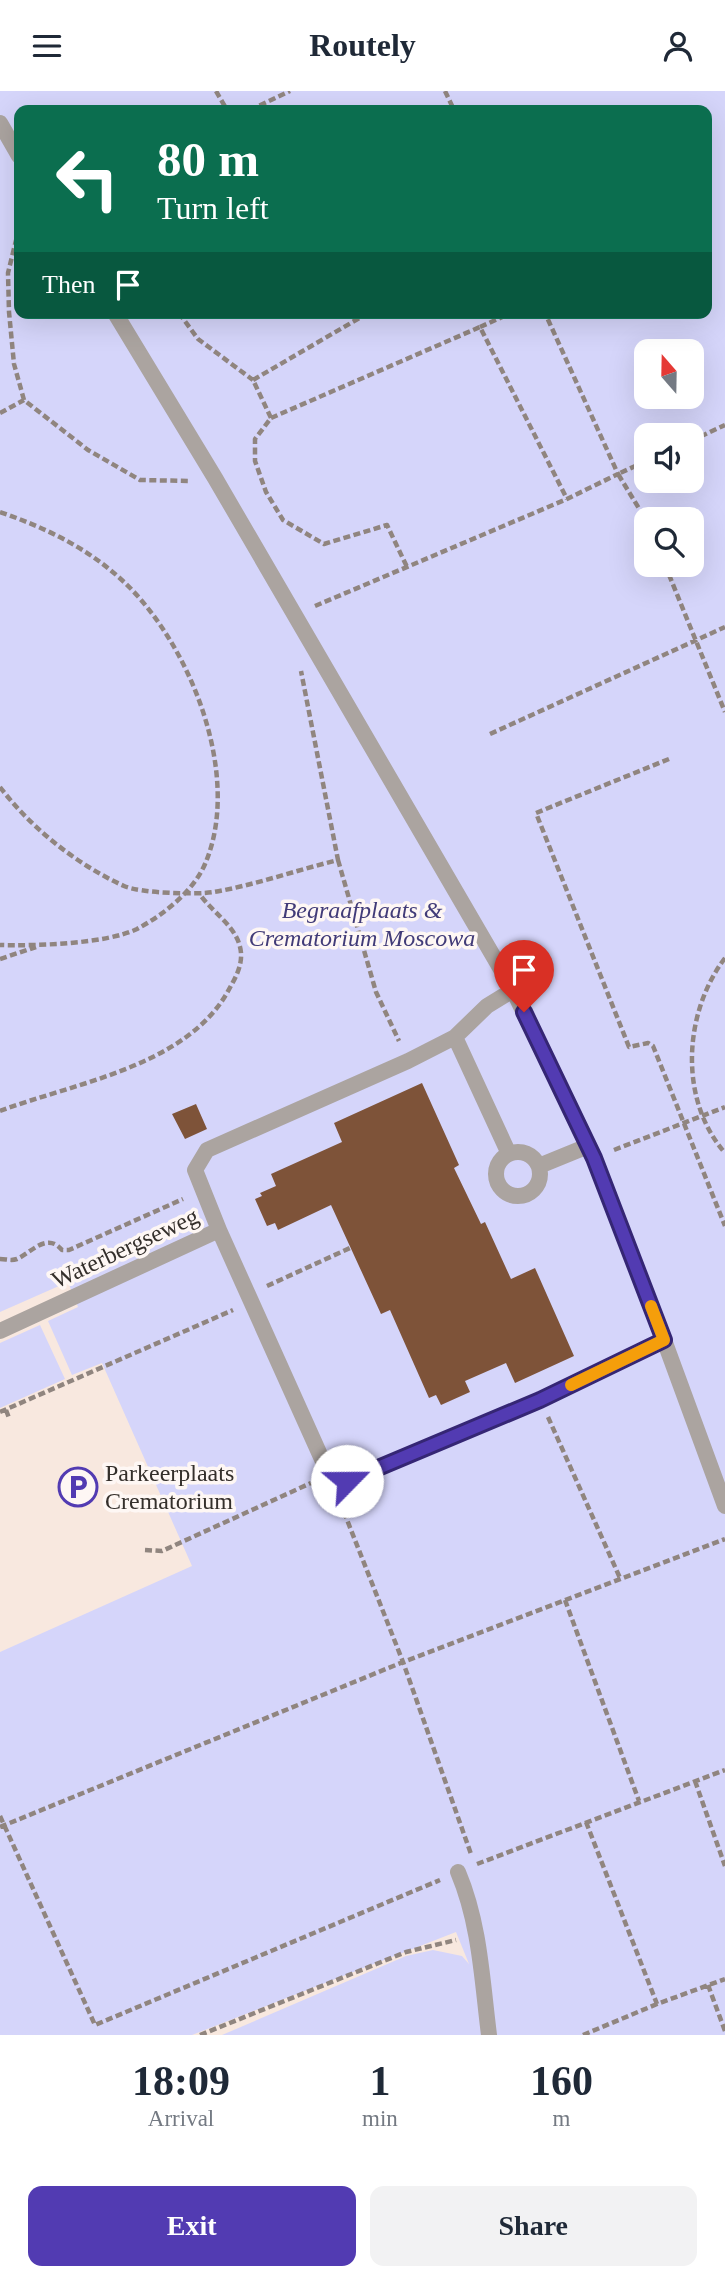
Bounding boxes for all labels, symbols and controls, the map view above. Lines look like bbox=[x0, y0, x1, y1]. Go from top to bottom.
icon: menu bbox=[28, 27, 66, 65]
text: Routely bbox=[309, 27, 416, 63]
icon: person bbox=[659, 27, 697, 65]
text: 80 m bbox=[157, 132, 259, 187]
icon: left bbox=[42, 133, 133, 224]
text: Turn left bbox=[157, 190, 269, 226]
icon: arrive bbox=[109, 266, 147, 304]
text: Then bbox=[42, 270, 95, 299]
north arrow bbox=[634, 339, 704, 409]
map controls bbox=[634, 339, 704, 577]
button: sound bbox=[634, 423, 704, 493]
button: search bbox=[634, 507, 704, 577]
park label: Begraafplaats & Crematorium Moscowa bbox=[249, 897, 475, 951]
pin bbox=[494, 940, 554, 1012]
icon: arrive bbox=[505, 951, 543, 989]
street label: Waterbergseweg bbox=[48, 1203, 202, 1293]
position arrow bbox=[310, 1444, 384, 1518]
place label: Parkeerplaats Crematorium bbox=[105, 1460, 234, 1514]
parking icon: Parkeerplaats Crematorium bbox=[57, 1466, 99, 1508]
text: 18:09 bbox=[132, 2058, 230, 2104]
text: 1 bbox=[369, 2058, 390, 2104]
text: 160 bbox=[530, 2058, 593, 2104]
text: Arrival bbox=[148, 2106, 214, 2131]
text: min bbox=[362, 2106, 398, 2131]
text: m bbox=[552, 2106, 570, 2131]
button: Exit bbox=[28, 2186, 356, 2266]
button: Share bbox=[370, 2186, 697, 2266]

